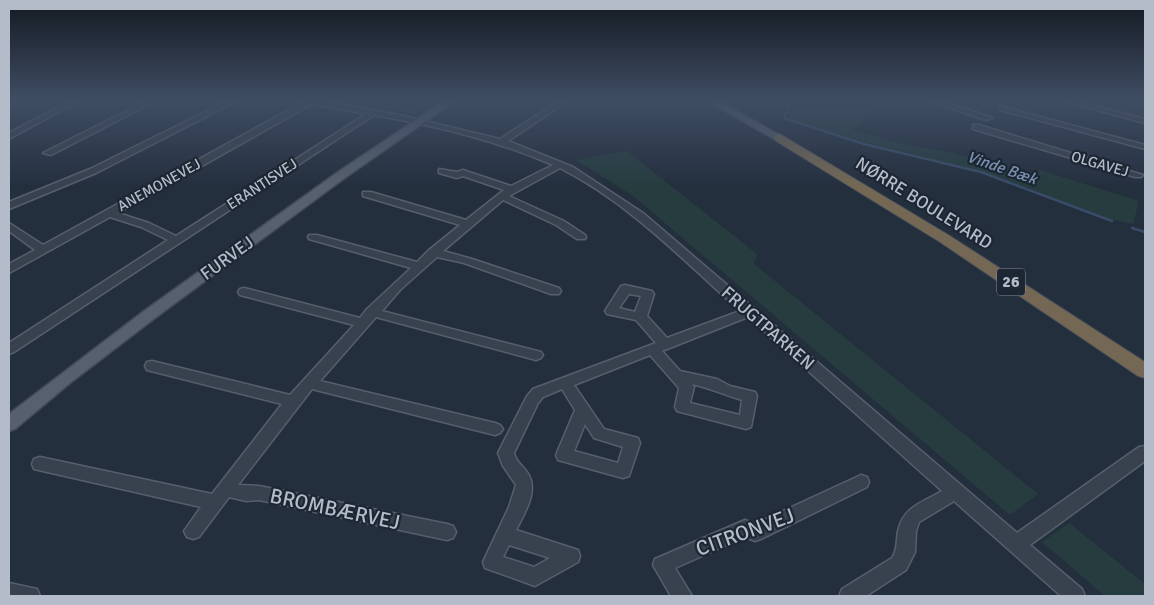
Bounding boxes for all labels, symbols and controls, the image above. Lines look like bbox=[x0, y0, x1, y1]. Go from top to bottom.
water label: Vinde Bæk bbox=[964, 147, 1041, 190]
street label: OLGAVEJ bbox=[1069, 147, 1131, 181]
street label: NØRRE BOULEVARD bbox=[852, 152, 996, 254]
street label: ANEMONEVEJ bbox=[114, 155, 204, 215]
street label: ERANTISVEJ bbox=[223, 155, 301, 213]
street label: FURVEJ bbox=[196, 231, 258, 285]
road number: 26 bbox=[997, 268, 1025, 296]
street label: FRUGTPARKEN bbox=[717, 282, 819, 374]
street label: BROMBÆRVEJ bbox=[268, 483, 402, 535]
street label: CITRONVEJ bbox=[692, 502, 798, 562]

